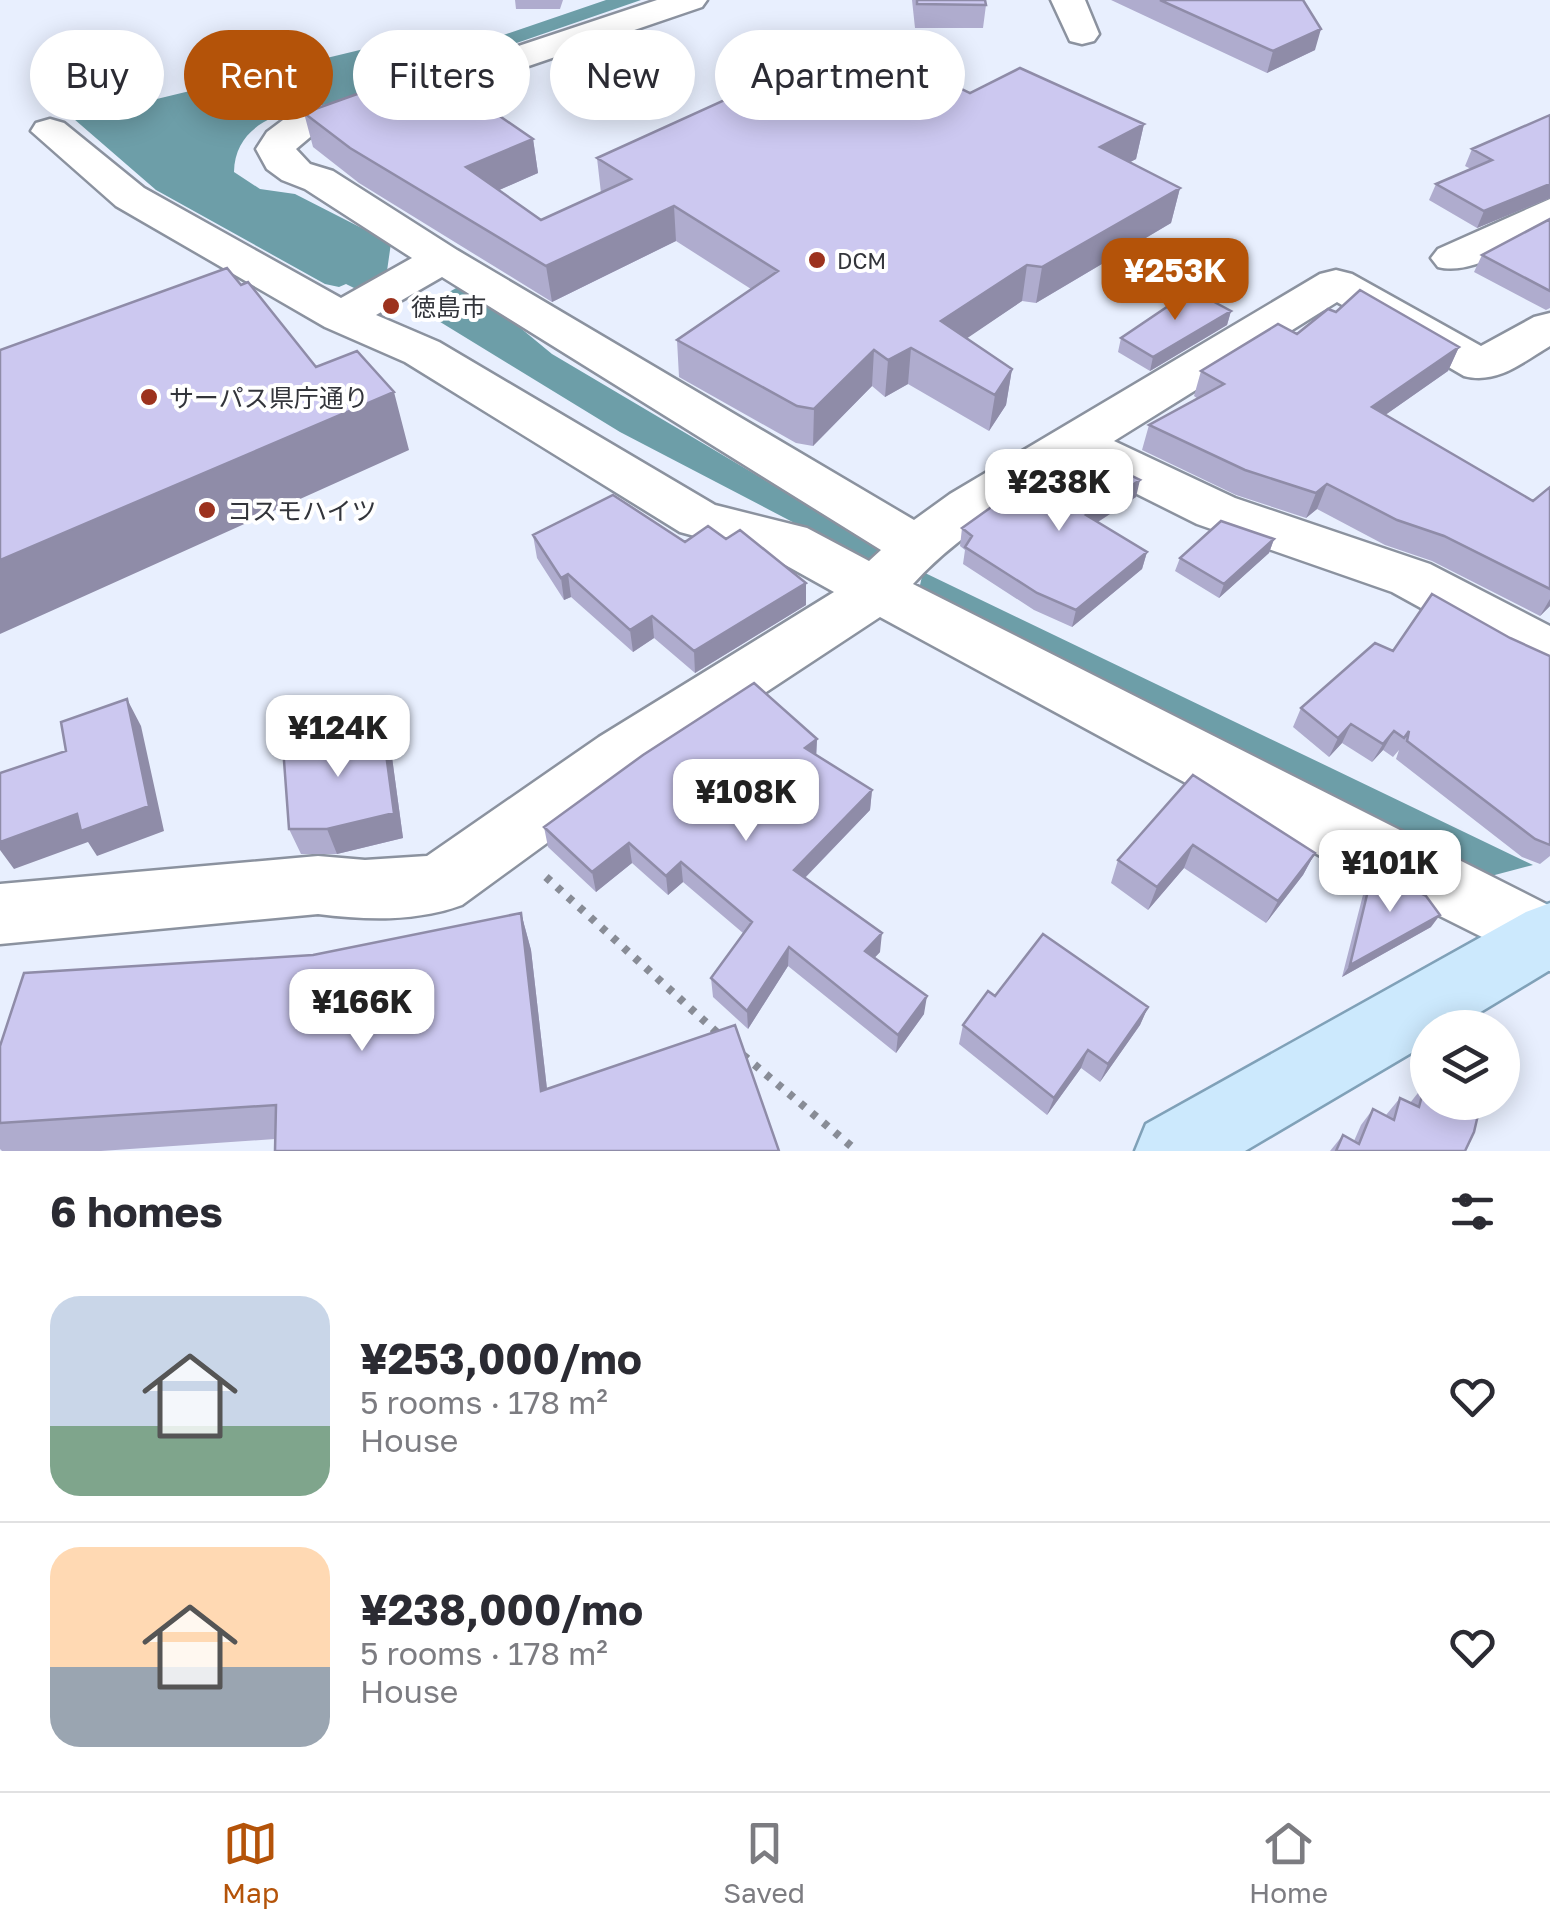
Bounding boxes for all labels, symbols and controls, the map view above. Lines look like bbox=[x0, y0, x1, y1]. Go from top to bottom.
chip: Buy bbox=[30, 30, 164, 120]
chip: Rent bbox=[184, 30, 333, 120]
chip: Filters bbox=[353, 30, 530, 120]
chip: New bbox=[550, 30, 695, 120]
chip: Apartment bbox=[715, 30, 965, 120]
pin: ¥253K bbox=[1105, 238, 1245, 323]
place label: DCM bbox=[837, 247, 886, 274]
marker: DCM bbox=[806, 249, 828, 271]
text: ¥253K bbox=[1124, 251, 1226, 289]
place label: 徳島市 bbox=[411, 291, 486, 322]
marker: 徳島市 bbox=[380, 295, 402, 317]
place label: サーパス県庁通り bbox=[169, 382, 369, 413]
marker: サーパス県庁通り bbox=[138, 386, 160, 408]
pin: ¥238K bbox=[989, 449, 1129, 534]
text: ¥238K bbox=[1007, 462, 1111, 500]
place label: コスモハイツ bbox=[227, 495, 377, 526]
marker: コスモハイツ bbox=[196, 499, 218, 521]
pin: ¥124K bbox=[268, 695, 408, 780]
text: ¥124K bbox=[288, 708, 388, 746]
pin: ¥108K bbox=[676, 759, 816, 844]
text: ¥108K bbox=[695, 772, 797, 810]
pin: ¥101K bbox=[1320, 830, 1460, 915]
text: ¥101K bbox=[1341, 843, 1439, 881]
pin: ¥166K bbox=[292, 969, 432, 1054]
text: ¥166K bbox=[311, 982, 413, 1020]
map controls bbox=[1410, 1010, 1520, 1120]
button: layers bbox=[1410, 1010, 1520, 1120]
icon: filters bbox=[1445, 1184, 1500, 1239]
text: 6 homes bbox=[50, 1186, 223, 1236]
text: ¥253,000/mo bbox=[360, 1333, 642, 1383]
icon: home bbox=[130, 1336, 250, 1456]
icon: heart bbox=[1445, 1369, 1500, 1424]
text: 5 rooms · 178 m² bbox=[360, 1383, 608, 1421]
text: House bbox=[360, 1421, 458, 1459]
text: ¥238,000/mo bbox=[360, 1584, 643, 1634]
icon: home bbox=[130, 1587, 250, 1707]
icon: heart bbox=[1445, 1620, 1500, 1675]
text: 5 rooms · 178 m² bbox=[360, 1634, 608, 1672]
text: House bbox=[360, 1672, 458, 1710]
tab: Map bbox=[222, 1816, 279, 1909]
tab: Saved bbox=[723, 1816, 805, 1909]
tab: Home bbox=[1249, 1816, 1328, 1909]

